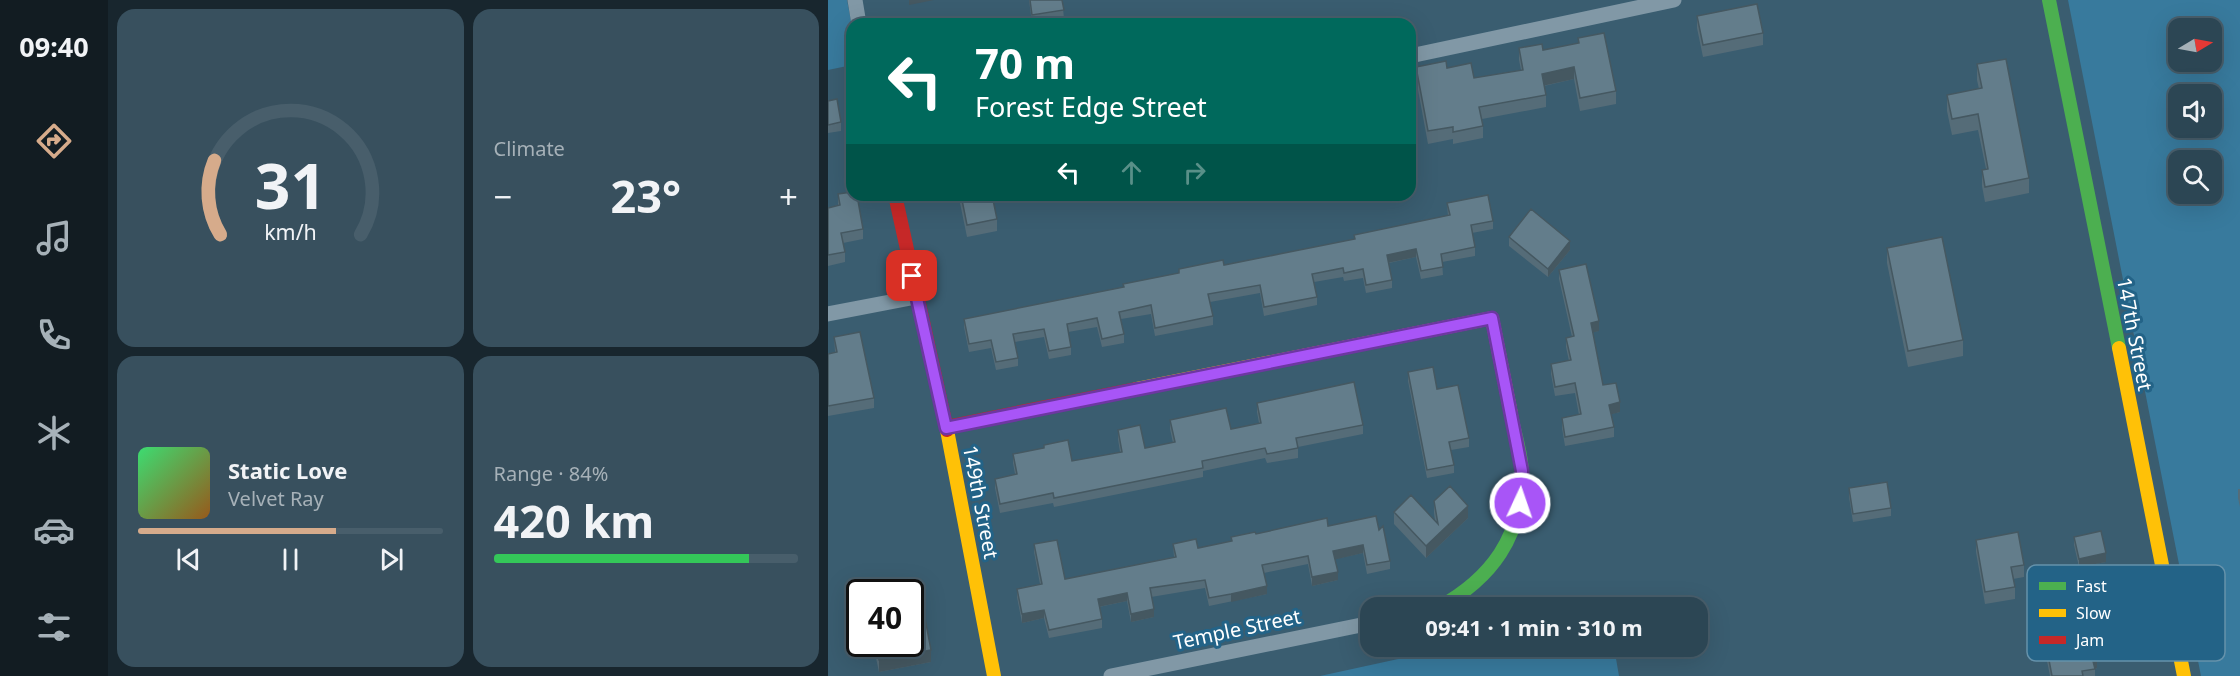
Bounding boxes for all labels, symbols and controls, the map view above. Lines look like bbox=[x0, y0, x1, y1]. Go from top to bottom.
north arrow bbox=[2168, 18, 2222, 72]
map controls bbox=[2168, 18, 2222, 204]
text: 09:40 bbox=[19, 28, 89, 65]
text: 70 m bbox=[975, 34, 1075, 91]
icon: left bbox=[876, 42, 954, 120]
button: sound bbox=[2168, 84, 2222, 138]
text: Forest Edge Street bbox=[975, 88, 1207, 125]
icon: directions bbox=[33, 120, 75, 162]
text: Climate bbox=[494, 135, 565, 162]
text: 31 bbox=[255, 142, 326, 227]
button: search bbox=[2168, 150, 2222, 204]
icon: left bbox=[1052, 156, 1085, 189]
icon: ahead bbox=[1115, 156, 1148, 189]
icon: right bbox=[1178, 156, 1211, 189]
text: 23° bbox=[610, 165, 681, 226]
text: − bbox=[494, 174, 512, 219]
text: + bbox=[779, 174, 798, 219]
icon: music bbox=[33, 217, 75, 259]
text: km/h bbox=[264, 217, 317, 246]
pin bbox=[886, 250, 937, 301]
icon: arrive bbox=[895, 259, 928, 292]
street label: 147th Street bbox=[2111, 275, 2159, 393]
icon: phone bbox=[33, 314, 75, 356]
icon: climate bbox=[33, 412, 75, 454]
street label: 149th Street bbox=[957, 443, 1005, 561]
text: Static Love bbox=[228, 455, 347, 485]
text: Range · 84% bbox=[494, 460, 608, 487]
position arrow bbox=[1488, 471, 1552, 535]
text: Velvet Ray bbox=[228, 485, 324, 512]
text: 420 km bbox=[494, 490, 654, 551]
icon: car bbox=[33, 509, 75, 551]
icon: previous bbox=[172, 543, 205, 576]
icon: pause bbox=[274, 543, 307, 576]
icon: next bbox=[375, 543, 408, 576]
legend bbox=[2027, 565, 2225, 661]
text: Fast bbox=[2076, 575, 2107, 597]
speed limit sign: 40 bbox=[846, 579, 924, 657]
street label: Temple Street bbox=[1171, 602, 1303, 656]
text: Slow bbox=[2076, 602, 2111, 624]
icon: filters bbox=[33, 606, 75, 648]
text: 09:41 · 1 min · 310 m bbox=[1425, 612, 1643, 642]
text: Jam bbox=[2074, 629, 2104, 651]

